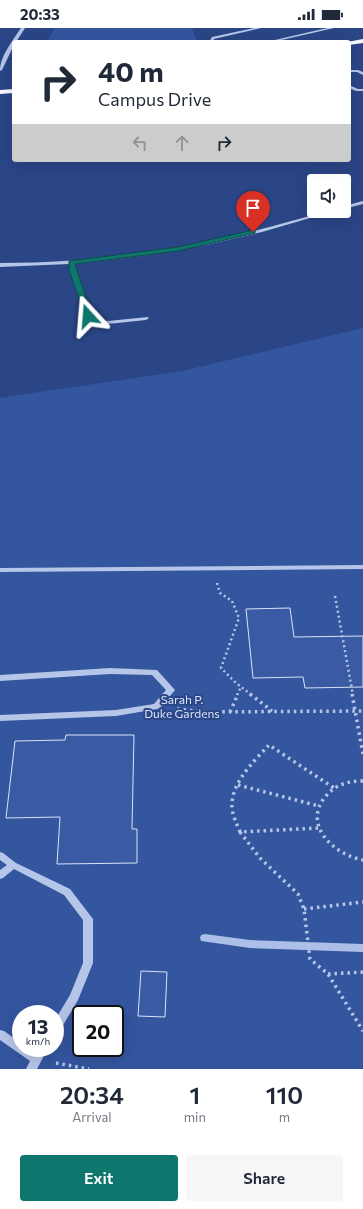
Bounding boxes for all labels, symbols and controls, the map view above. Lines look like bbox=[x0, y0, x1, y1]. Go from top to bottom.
text: 20:33 bbox=[20, 5, 60, 23]
text: 40 m bbox=[98, 54, 164, 88]
icon: right bbox=[32, 56, 84, 108]
text: Campus Drive bbox=[98, 88, 211, 110]
icon: left bbox=[129, 132, 151, 154]
icon: ahead bbox=[171, 132, 193, 154]
icon: right bbox=[213, 132, 235, 154]
map controls bbox=[307, 174, 351, 218]
button: sound bbox=[307, 174, 351, 218]
pin bbox=[236, 191, 270, 232]
icon: arrive bbox=[242, 197, 264, 219]
position arrow bbox=[67, 295, 109, 337]
park label: Sarah P. Duke Gardens bbox=[144, 692, 220, 720]
speed limit sign: 20 bbox=[72, 1005, 124, 1057]
text: 13 bbox=[28, 1014, 48, 1038]
text: km/h bbox=[26, 1035, 50, 1047]
text: 20:34 bbox=[60, 1080, 124, 1109]
text: 1 bbox=[190, 1080, 200, 1109]
text: 110 bbox=[266, 1080, 303, 1109]
text: Arrival bbox=[72, 1109, 112, 1125]
text: min bbox=[184, 1109, 206, 1125]
text: m bbox=[279, 1109, 290, 1125]
button: Exit bbox=[20, 1155, 178, 1201]
button: Share bbox=[186, 1155, 343, 1201]

